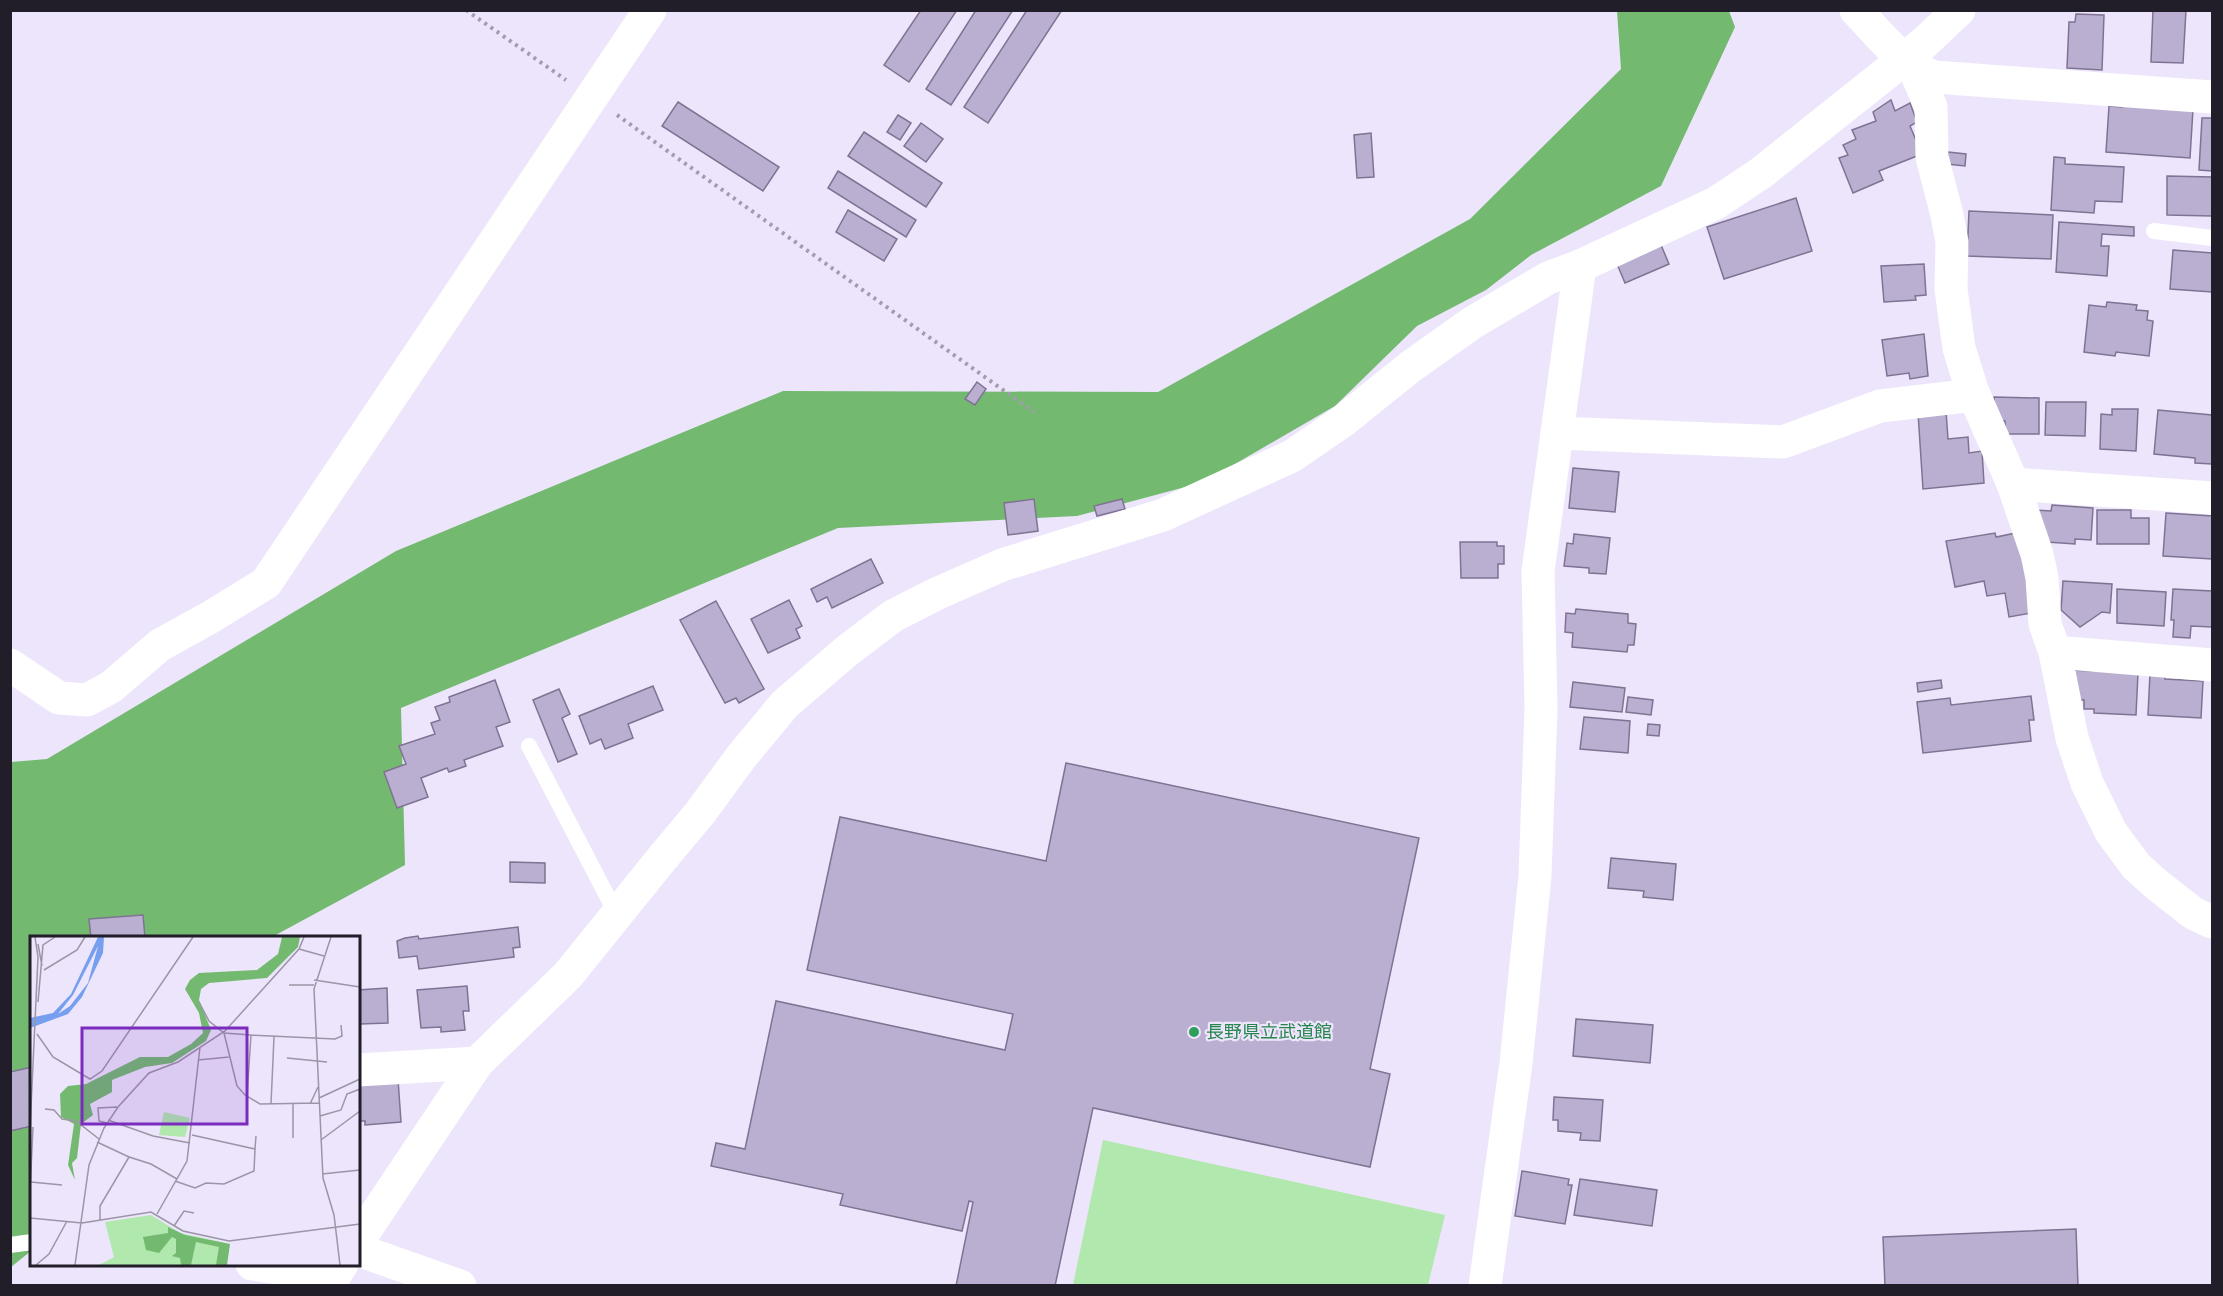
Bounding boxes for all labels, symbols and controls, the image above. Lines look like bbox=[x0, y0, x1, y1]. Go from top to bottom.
inset map bbox=[30, 936, 360, 1266]
place label: 長野県立武道館 bbox=[1206, 1019, 1332, 1043]
marker: 長野県立武道館 bbox=[1187, 1025, 1201, 1039]

